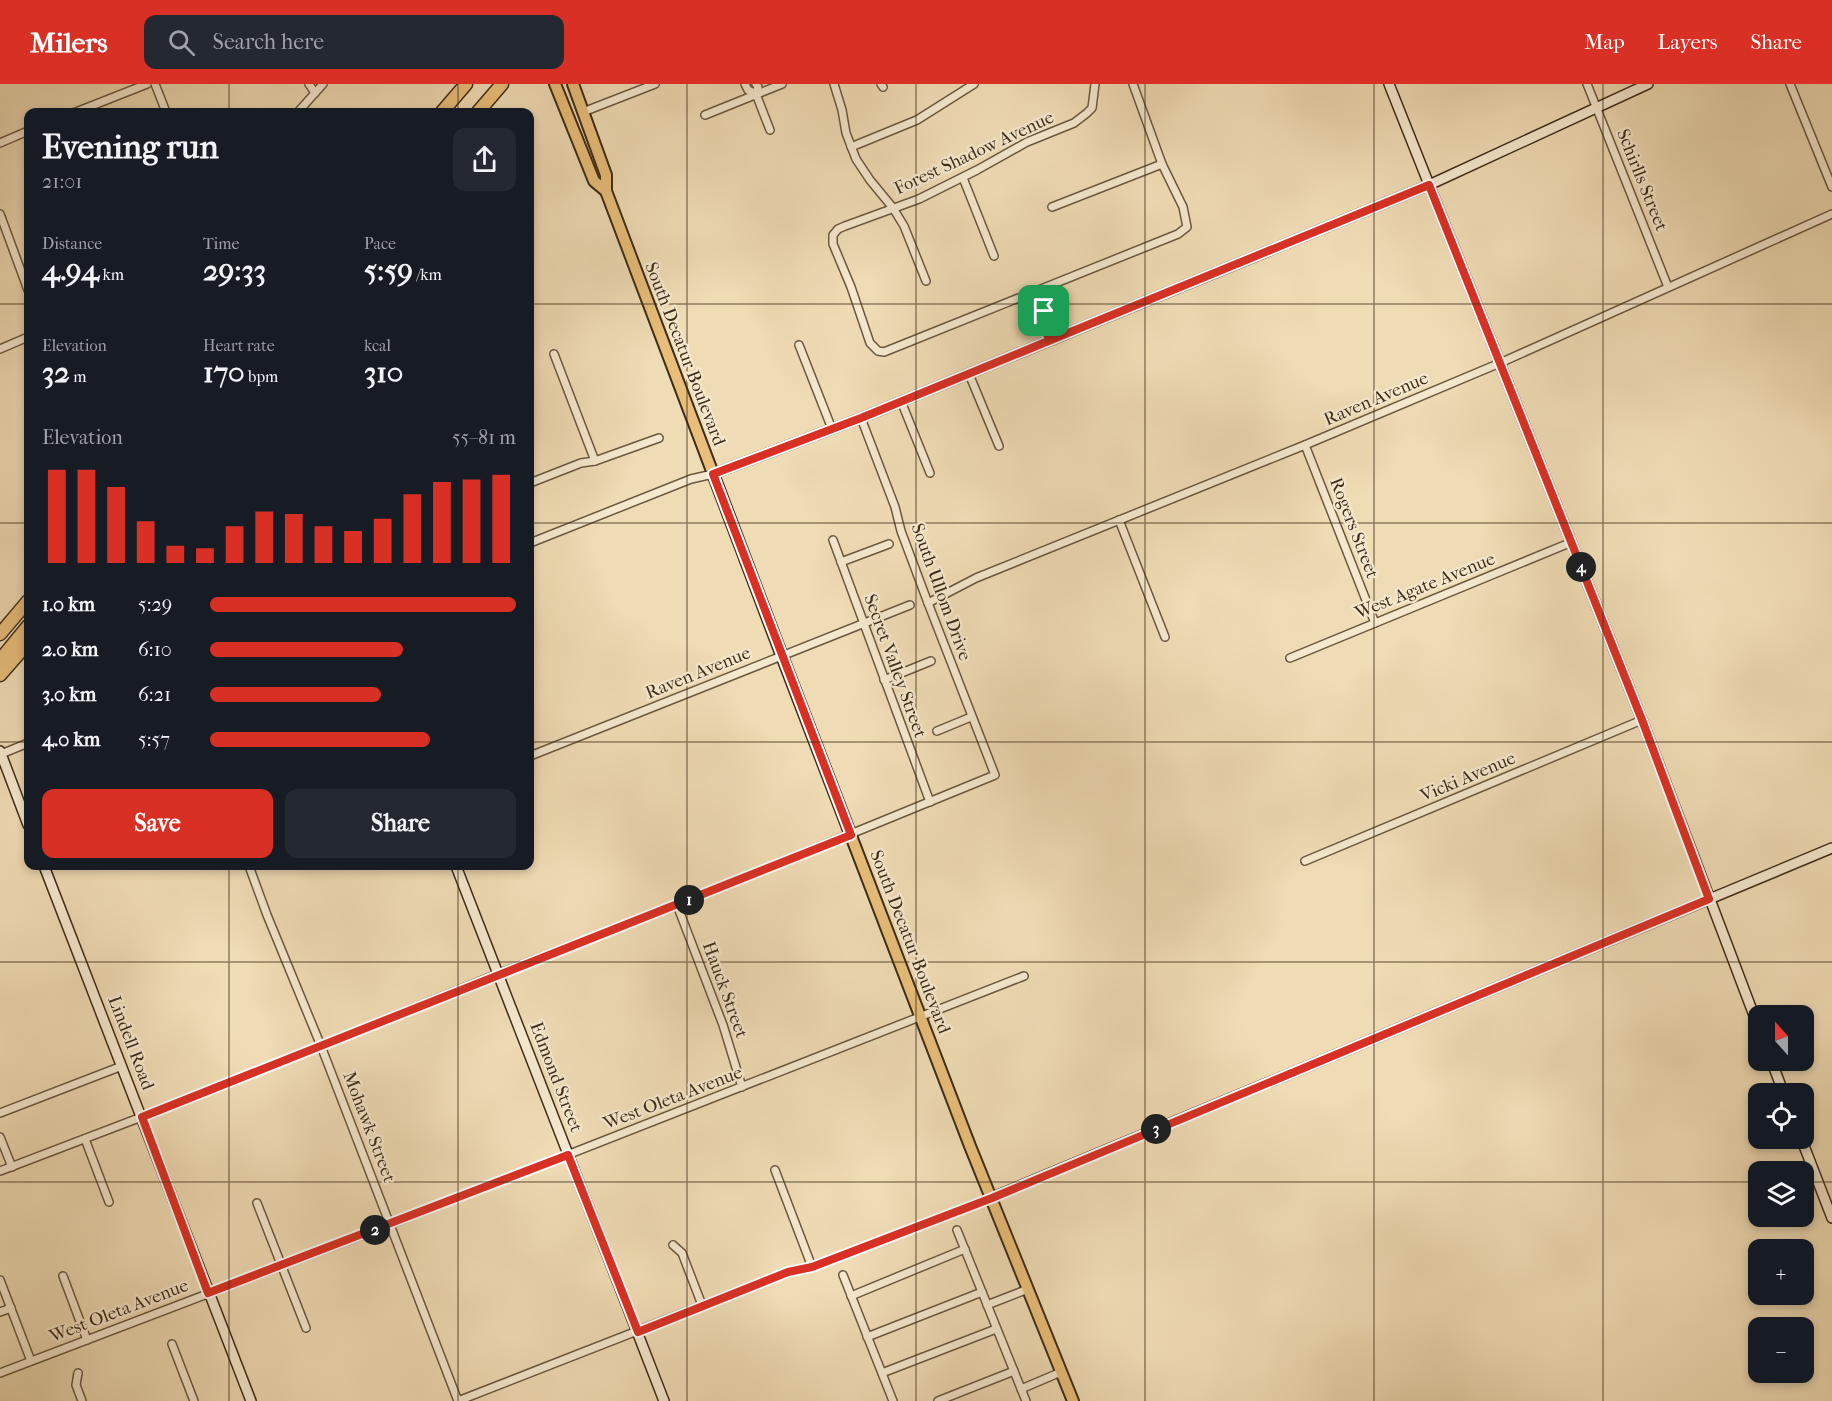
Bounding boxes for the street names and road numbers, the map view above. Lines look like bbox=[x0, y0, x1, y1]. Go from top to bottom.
street label: Forest Shadow Avenue bbox=[891, 107, 1057, 199]
street label: Schirlls Street bbox=[1612, 126, 1672, 235]
street label: South Decatur Boulevard bbox=[640, 259, 730, 449]
street label: Raven Avenue bbox=[1321, 368, 1431, 430]
street label: Rogers Street bbox=[1325, 475, 1383, 582]
street label: South Ullom Drive bbox=[906, 521, 976, 664]
street label: West Agate Avenue bbox=[1351, 548, 1498, 624]
street label: Secret Valley Street bbox=[859, 591, 931, 741]
street label: Raven Avenue bbox=[642, 642, 754, 704]
street label: Vicki Avenue bbox=[1416, 748, 1519, 807]
street label: South Decatur Boulevard bbox=[865, 847, 955, 1037]
street label: Hauck Street bbox=[698, 939, 752, 1042]
street label: Lindell Road bbox=[103, 993, 159, 1093]
street label: Edmond Street bbox=[525, 1019, 587, 1136]
street label: West Oleta Avenue bbox=[600, 1062, 745, 1135]
street label: Mohawk Street bbox=[338, 1069, 400, 1186]
street label: West Oleta Avenue bbox=[46, 1275, 191, 1348]

